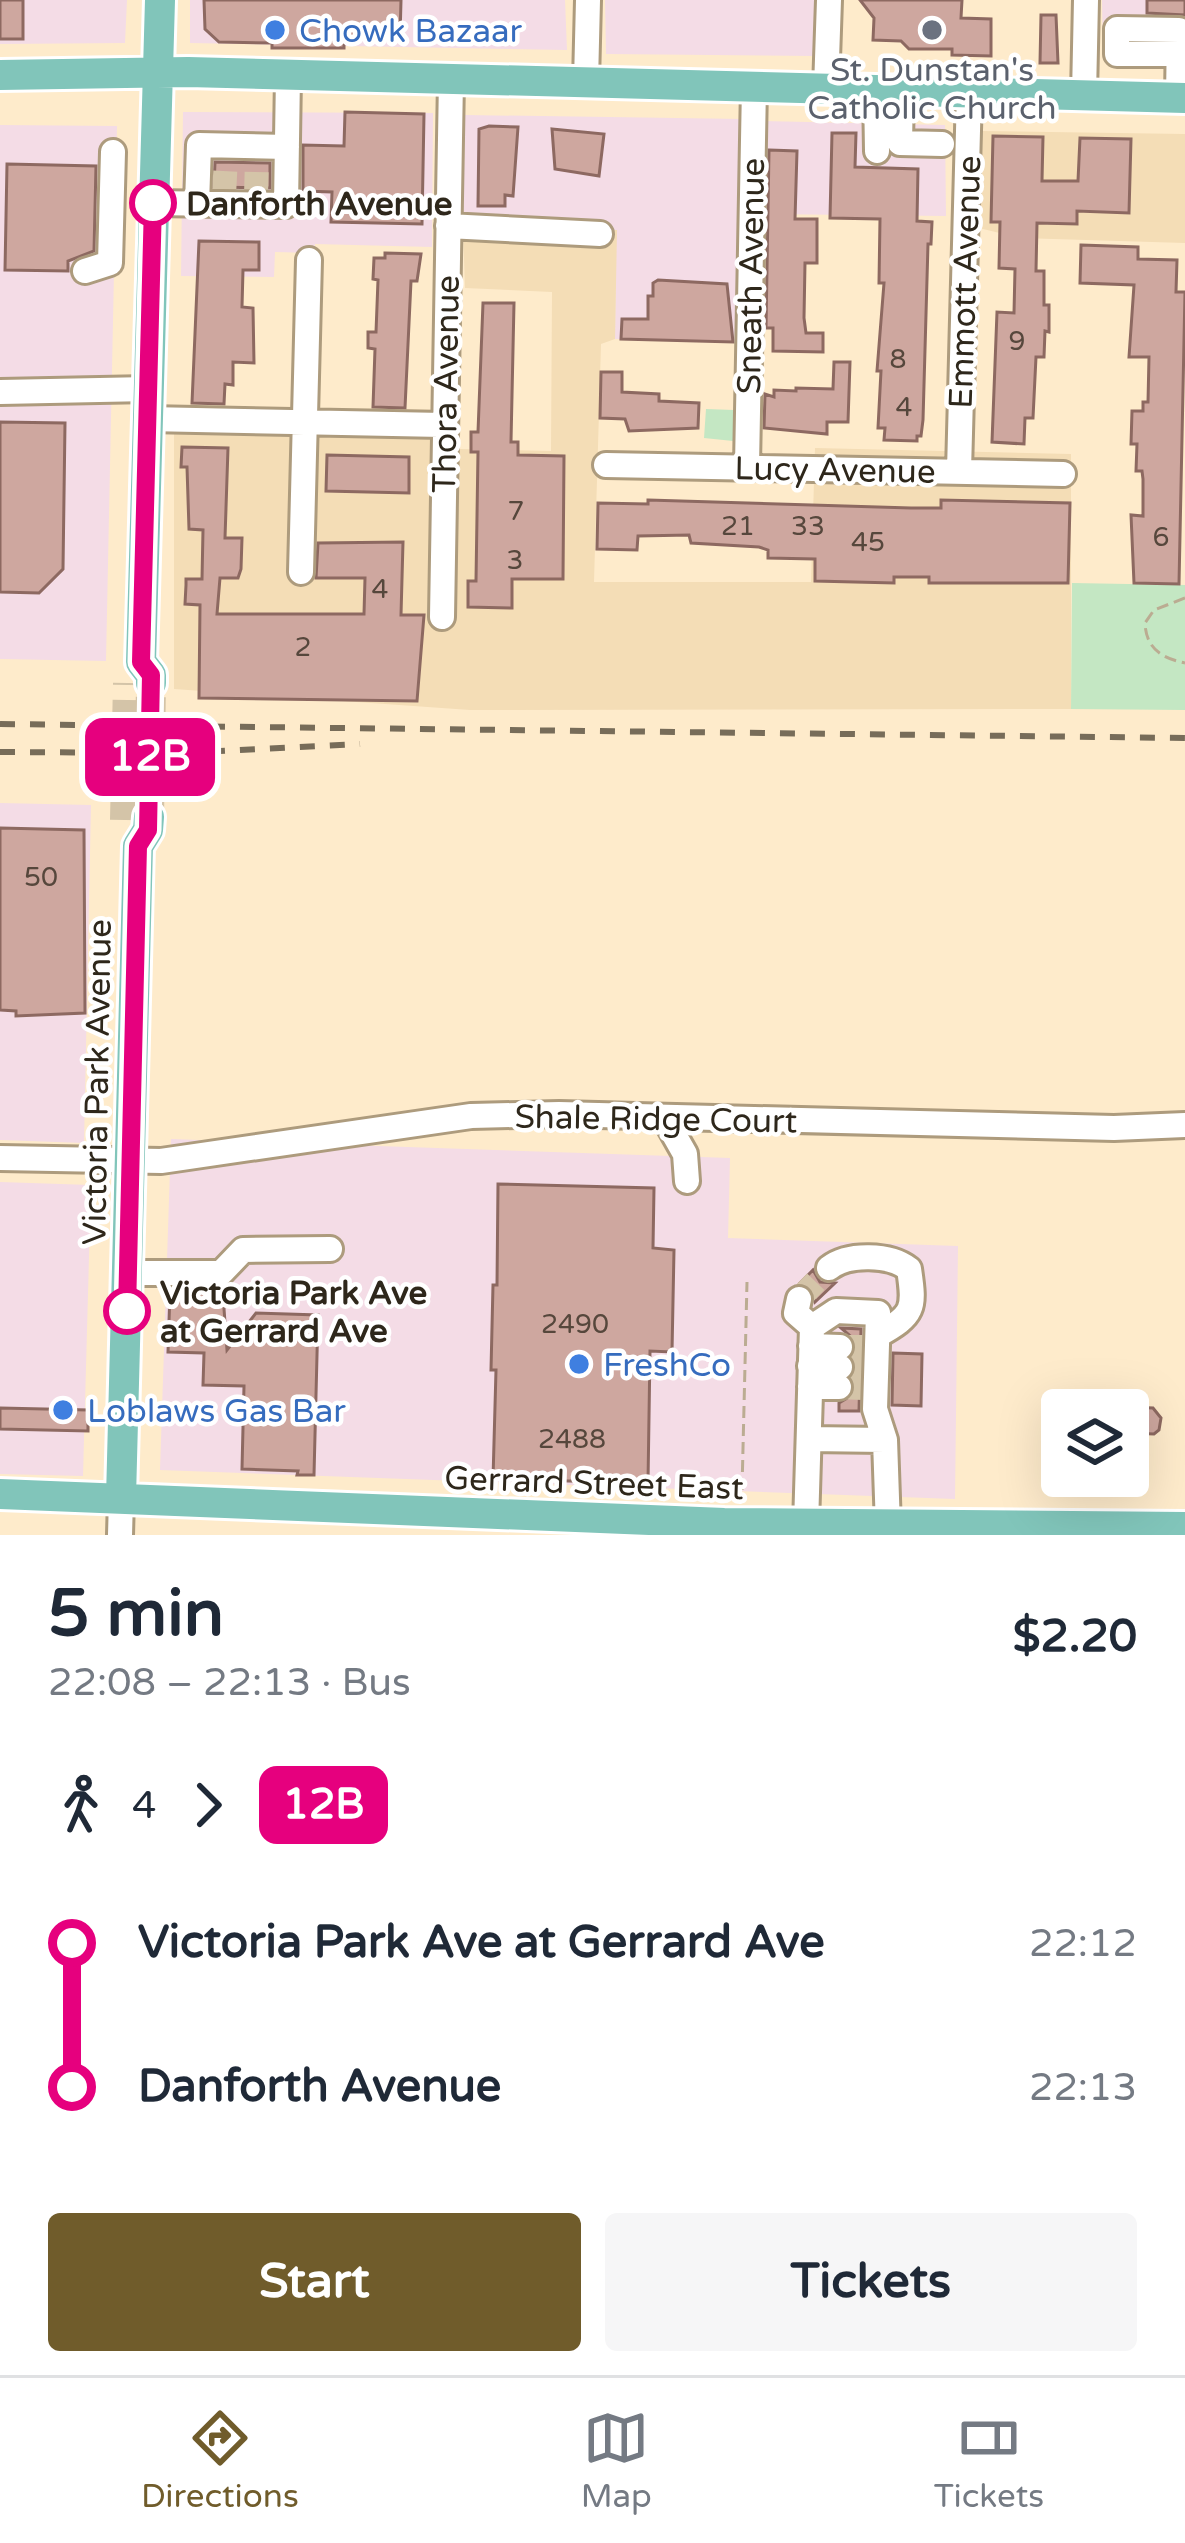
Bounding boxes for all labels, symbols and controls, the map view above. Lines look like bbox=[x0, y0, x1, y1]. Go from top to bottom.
place label: Chowk Bazaar bbox=[299, 12, 523, 51]
marker: Chowk Bazaar bbox=[262, 17, 288, 43]
marker: St. Dunstan's Catholic Church bbox=[919, 17, 945, 43]
place label: St. Dunstan's Catholic Church bbox=[807, 51, 1057, 128]
street label: Emmott Avenue bbox=[942, 155, 989, 409]
street label: Sneath Avenue bbox=[730, 158, 773, 395]
marker: Danforth Avenue bbox=[131, 181, 175, 225]
place label: Danforth Avenue bbox=[186, 185, 452, 224]
street label: Thora Avenue bbox=[425, 275, 468, 493]
house number: 9 bbox=[1009, 325, 1025, 358]
house number: 8 bbox=[890, 343, 906, 376]
house number: 4 bbox=[896, 391, 913, 424]
street label: Lucy Avenue bbox=[734, 449, 936, 492]
house number: 7 bbox=[508, 495, 524, 528]
house number: 21 bbox=[721, 510, 755, 543]
house number: 33 bbox=[791, 510, 825, 543]
house number: 6 bbox=[1153, 521, 1169, 554]
house number: 45 bbox=[851, 526, 885, 559]
house number: 3 bbox=[507, 544, 523, 577]
house number: 4 bbox=[372, 573, 389, 606]
house number: 2 bbox=[295, 631, 311, 664]
line badge: 12B bbox=[81, 718, 219, 796]
text: 12B bbox=[109, 731, 191, 782]
house number: 50 bbox=[24, 861, 58, 894]
street label: Victoria Park Avenue bbox=[75, 919, 120, 1245]
street label: Shale Ridge Court bbox=[514, 1098, 798, 1141]
place label: Victoria Park Ave at Gerrard Ave bbox=[160, 1274, 427, 1351]
marker: Victoria Park Ave at Gerrard Ave bbox=[105, 1289, 149, 1333]
house number: 2490 bbox=[541, 1308, 609, 1341]
place label: FreshCo bbox=[603, 1346, 731, 1385]
marker: FreshCo bbox=[566, 1351, 592, 1377]
map controls bbox=[1041, 1389, 1149, 1497]
button: layers bbox=[1041, 1389, 1149, 1497]
place label: Loblaws Gas Bar bbox=[87, 1392, 346, 1431]
marker: Loblaws Gas Bar bbox=[50, 1397, 76, 1423]
house number: 2488 bbox=[538, 1423, 606, 1456]
street label: Gerrard Street East bbox=[444, 1459, 744, 1508]
text: 5 min bbox=[48, 1574, 224, 1654]
text: $2.20 bbox=[1013, 1610, 1137, 1664]
text: 22:08 – 22:13 · Bus bbox=[48, 1659, 411, 1706]
icon: walk bbox=[48, 1772, 114, 1838]
icon: forward bbox=[175, 1772, 241, 1838]
text: 12B bbox=[283, 1779, 364, 1830]
text: 4 bbox=[132, 1782, 157, 1829]
text: Victoria Park Ave at Gerrard Ave bbox=[138, 1916, 825, 1970]
text: 22:12 bbox=[1029, 1920, 1137, 1967]
text: Danforth Avenue bbox=[138, 2060, 501, 2114]
text: 22:13 bbox=[1029, 2064, 1137, 2111]
button: Start bbox=[48, 2213, 581, 2351]
button: Tickets bbox=[605, 2213, 1137, 2351]
tab: Directions bbox=[141, 2405, 299, 2516]
tab: Map bbox=[581, 2405, 652, 2516]
tab: Tickets bbox=[934, 2405, 1044, 2516]

